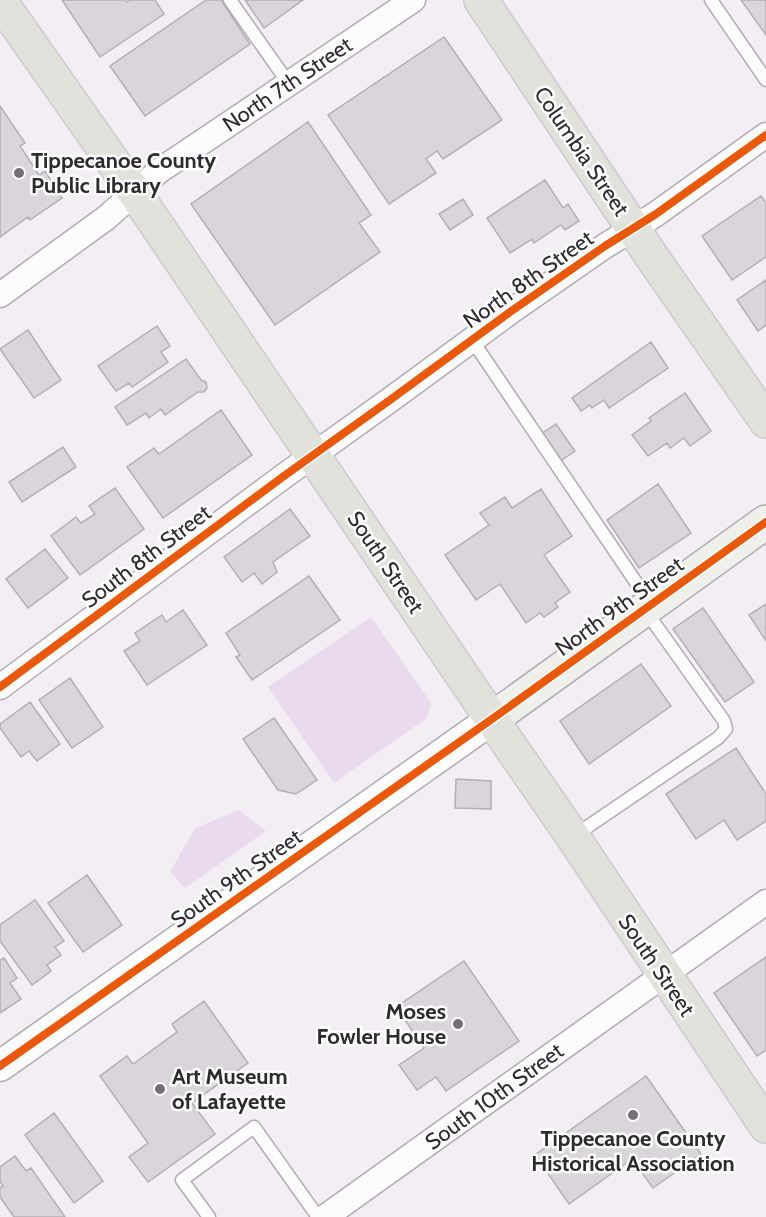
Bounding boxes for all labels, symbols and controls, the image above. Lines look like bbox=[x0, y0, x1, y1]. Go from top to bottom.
street label: North 7th Street bbox=[217, 31, 358, 138]
street label: Columbia Street bbox=[528, 81, 635, 222]
place label: Tippecanoe County Public Library bbox=[31, 147, 216, 199]
marker: Tippecanoe County Public Library bbox=[12, 166, 26, 180]
street label: North 8th Street bbox=[458, 224, 599, 334]
street label: South 8th Street bbox=[76, 499, 217, 614]
street label: South Street bbox=[342, 506, 430, 619]
street label: North 9th Street bbox=[550, 551, 689, 662]
street label: South 9th Street bbox=[165, 823, 308, 934]
street label: South Street bbox=[613, 909, 701, 1022]
place label: Moses Fowler House bbox=[317, 998, 446, 1050]
marker: Moses Fowler House bbox=[451, 1017, 465, 1031]
street label: South 10th Street bbox=[420, 1037, 569, 1156]
place label: Art Museum of Lafayette bbox=[172, 1063, 288, 1115]
marker: Art Museum of Lafayette bbox=[153, 1082, 167, 1096]
marker: Tippecanoe County Historical Association bbox=[626, 1108, 640, 1122]
place label: Tippecanoe County Historical Association bbox=[531, 1125, 735, 1177]

